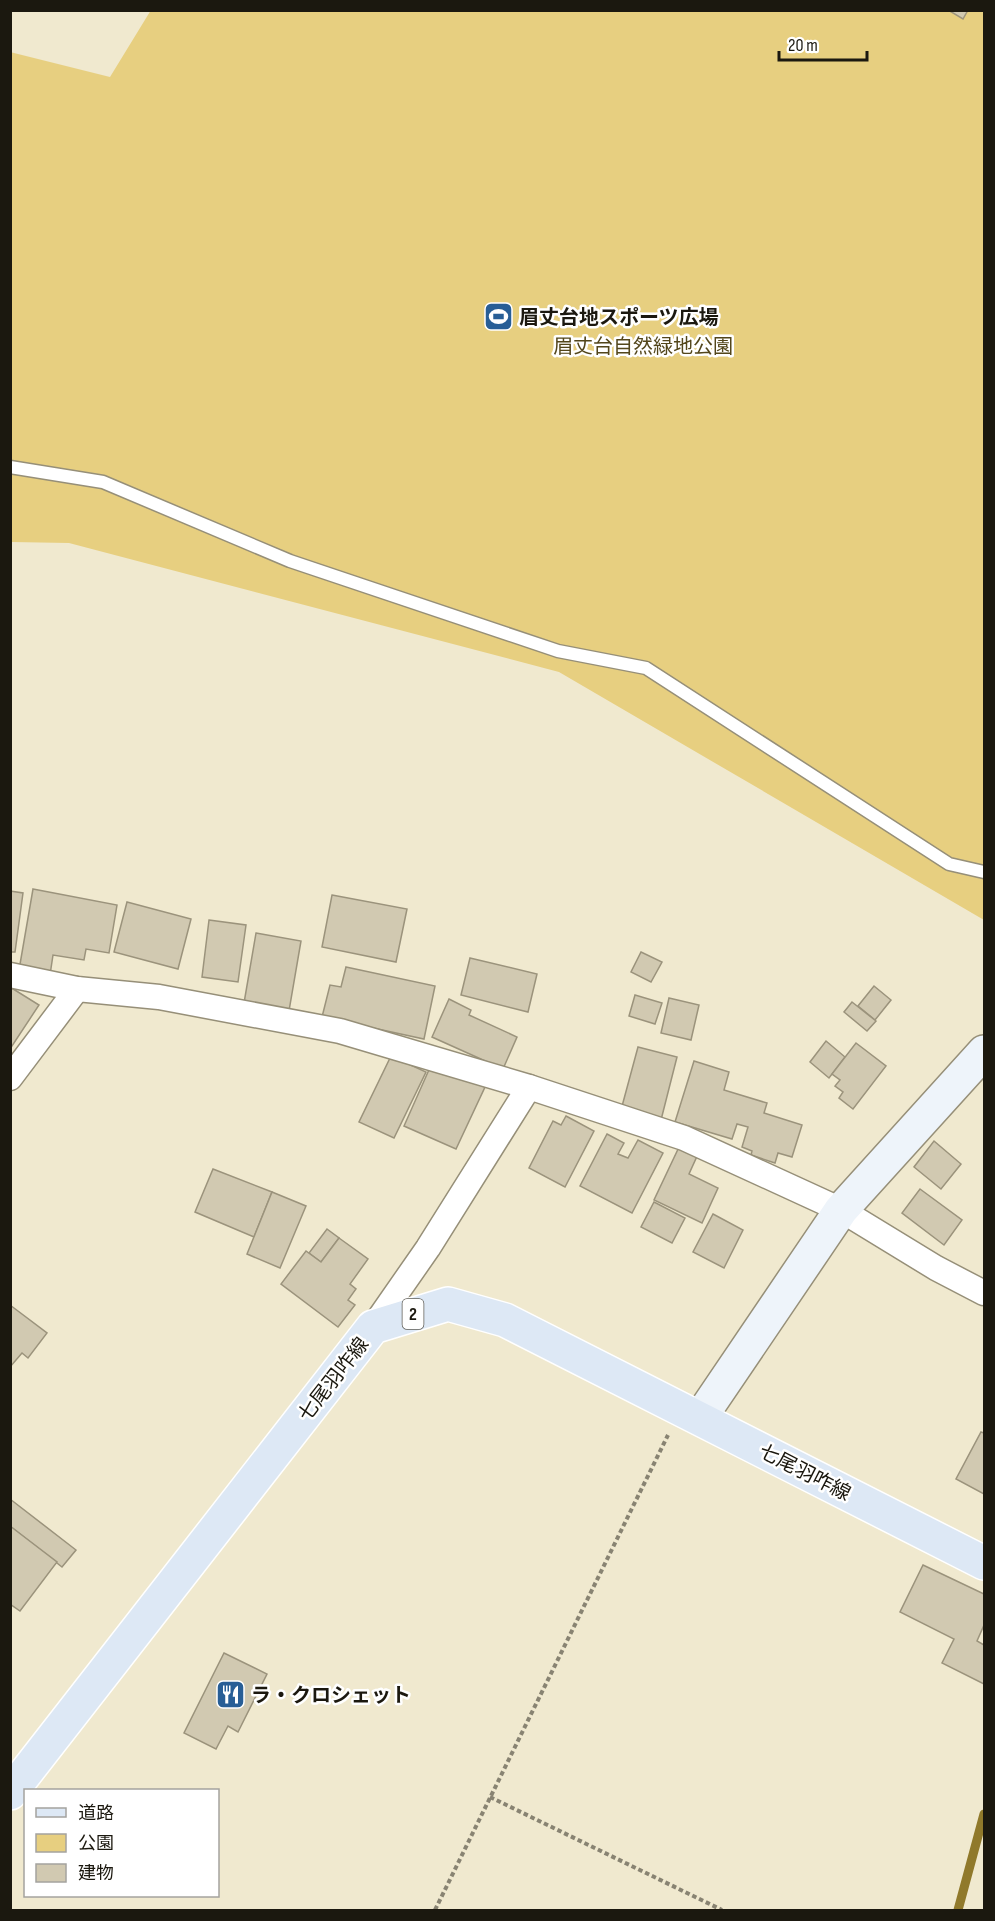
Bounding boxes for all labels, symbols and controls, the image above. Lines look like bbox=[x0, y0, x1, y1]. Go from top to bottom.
scale bar bbox=[779, 24, 868, 62]
text: 20 m bbox=[788, 35, 818, 56]
sports icon: 眉丈台地スポーツ広場 bbox=[482, 301, 514, 333]
place label: 眉丈台地スポーツ広場 bbox=[519, 306, 719, 330]
park label: 眉丈台自然緑地公園 bbox=[553, 335, 733, 359]
road number: 2 bbox=[402, 1299, 424, 1329]
street label: 七尾羽咋線 bbox=[294, 1333, 374, 1426]
street label: 七尾羽咋線 bbox=[755, 1439, 855, 1506]
restaurant icon: ラ・クロシェット bbox=[214, 1679, 246, 1711]
place label: ラ・クロシェット bbox=[251, 1684, 411, 1708]
legend bbox=[24, 1789, 219, 1897]
text: 道路 bbox=[78, 1803, 114, 1824]
text: 公園 bbox=[78, 1833, 114, 1854]
text: 建物 bbox=[78, 1863, 114, 1884]

